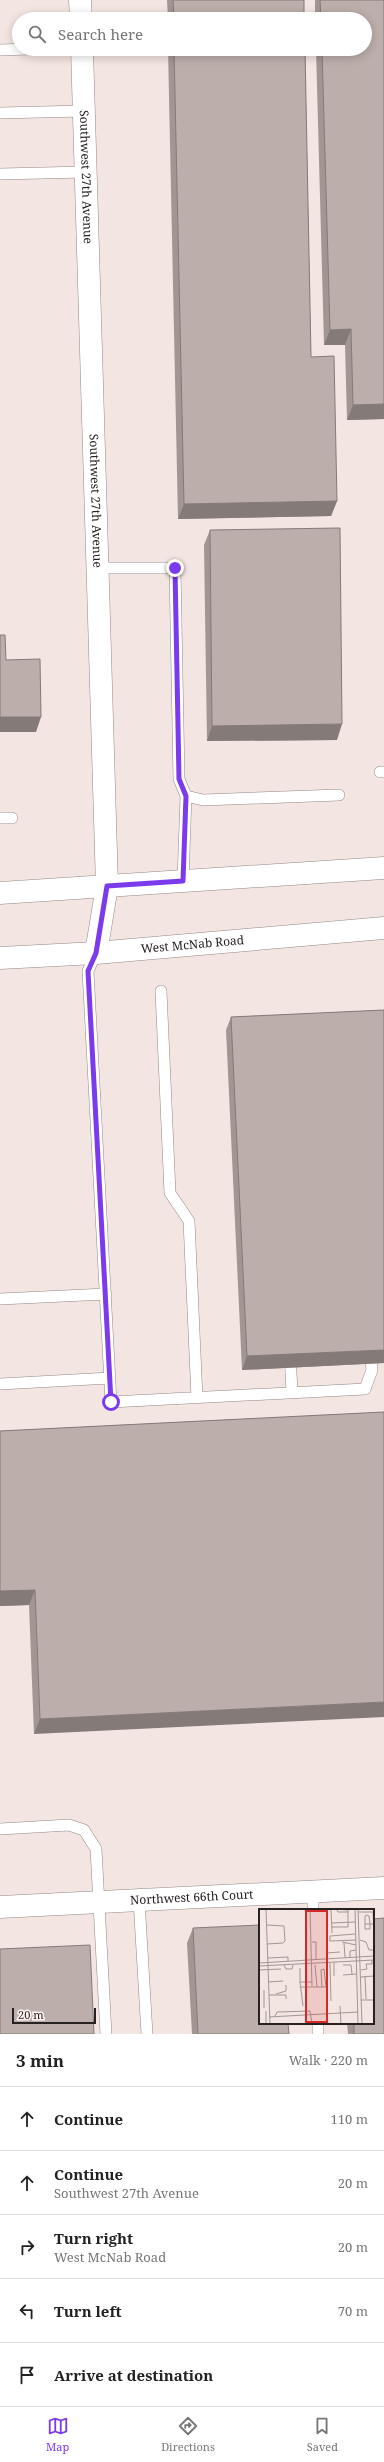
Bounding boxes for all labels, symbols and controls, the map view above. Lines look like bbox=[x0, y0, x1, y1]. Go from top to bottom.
search box bbox=[12, 12, 372, 56]
icon: search bbox=[26, 23, 48, 45]
text: Search here bbox=[58, 24, 143, 44]
street label: Southwest 27th Avenue bbox=[76, 110, 97, 244]
street label: Southwest 27th Avenue bbox=[85, 434, 106, 568]
route end bbox=[166, 559, 184, 577]
street label: West McNab Road bbox=[140, 931, 245, 957]
route start bbox=[102, 1393, 120, 1411]
street label: Northwest 66th Court bbox=[130, 1885, 254, 1909]
inset map bbox=[259, 1909, 374, 2024]
scale bar bbox=[12, 2006, 96, 2025]
text: 20 m bbox=[18, 2007, 44, 2022]
text: 3 min bbox=[16, 2049, 64, 2072]
text: Walk · 220 m bbox=[289, 2051, 368, 2069]
icon: ahead bbox=[16, 2108, 38, 2130]
text: Continue bbox=[54, 2109, 123, 2129]
text: 110 m bbox=[331, 2110, 368, 2128]
text: Continue bbox=[54, 2164, 123, 2184]
icon: ahead bbox=[16, 2172, 38, 2194]
text: 20 m bbox=[338, 2174, 368, 2192]
text: Southwest 27th Avenue bbox=[54, 2184, 199, 2202]
text: Turn right bbox=[54, 2228, 133, 2248]
icon: right bbox=[16, 2236, 38, 2258]
text: 20 m bbox=[338, 2238, 368, 2256]
text: West McNab Road bbox=[54, 2248, 166, 2266]
icon: left bbox=[16, 2300, 38, 2322]
text: Turn left bbox=[54, 2301, 122, 2321]
text: 70 m bbox=[338, 2302, 368, 2320]
icon: arrive bbox=[16, 2364, 38, 2386]
text: Arrive at destination bbox=[54, 2365, 213, 2385]
tab: Map bbox=[46, 2415, 69, 2454]
tab: Directions bbox=[161, 2415, 215, 2454]
tab: Saved bbox=[307, 2415, 338, 2454]

